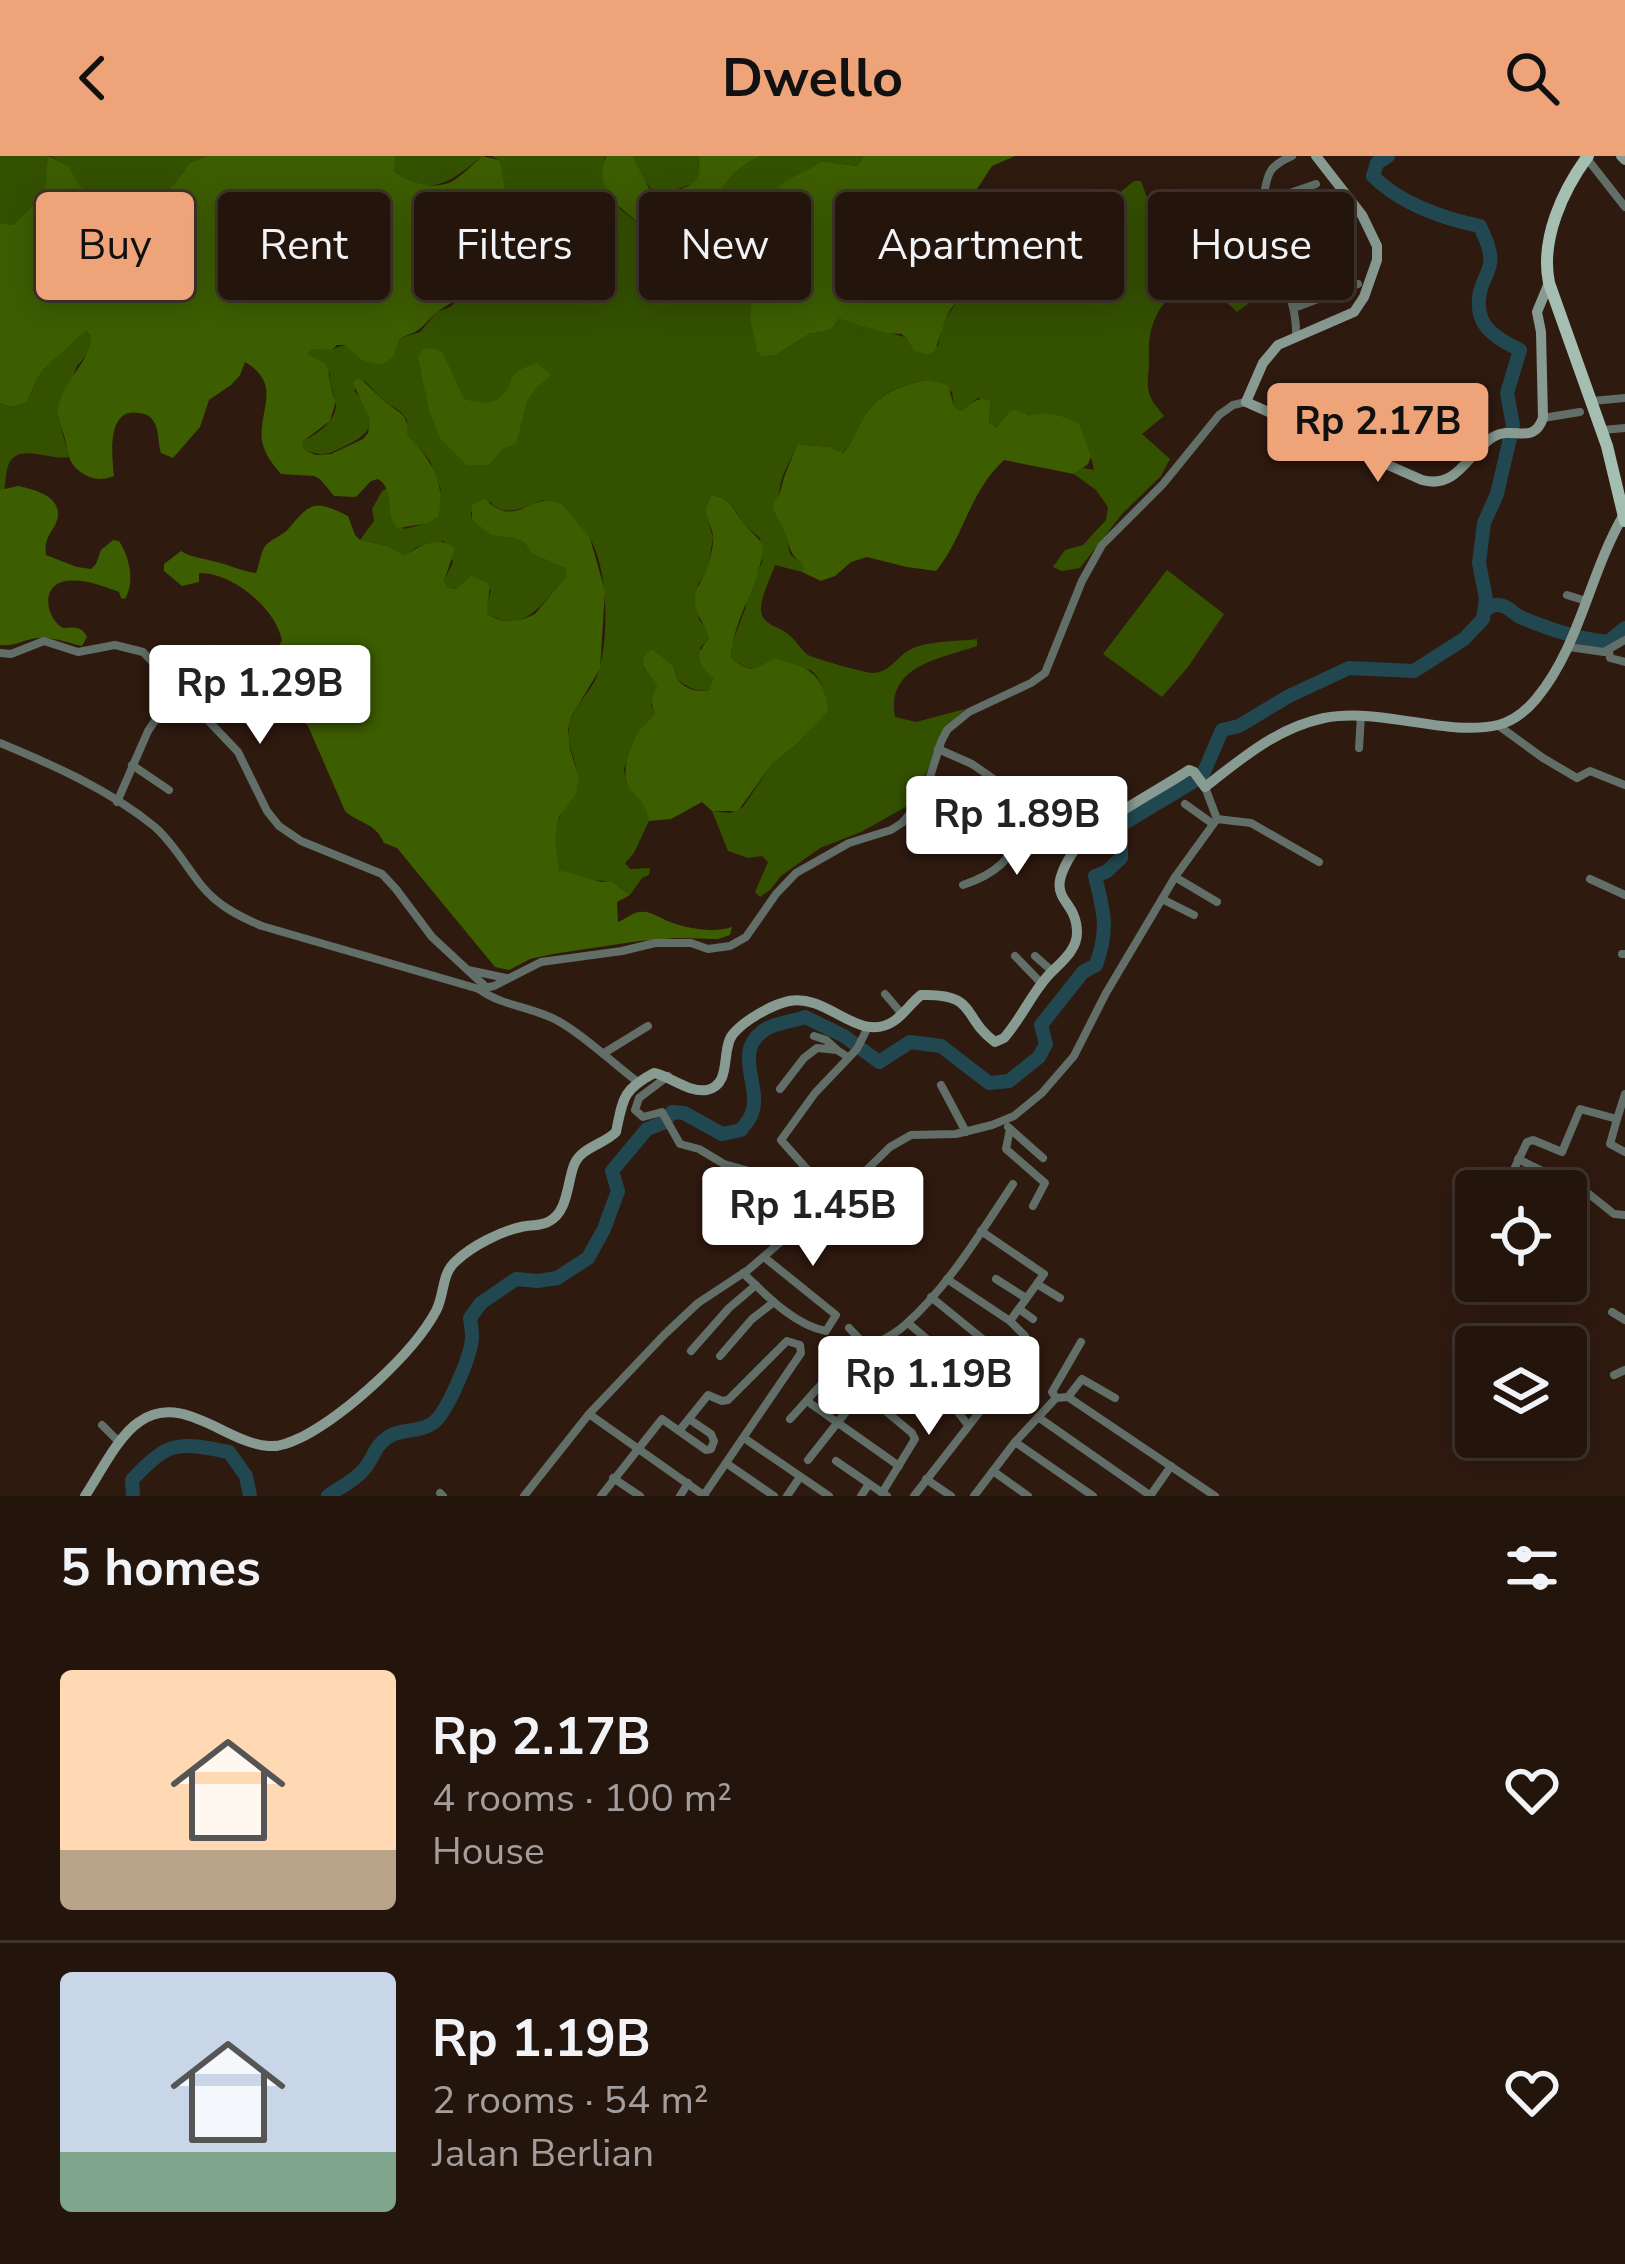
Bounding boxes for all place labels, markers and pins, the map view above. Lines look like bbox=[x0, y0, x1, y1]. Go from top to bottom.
pin: Rp 2.17B bbox=[1254, 383, 1502, 485]
pin: Rp 1.29B bbox=[136, 645, 384, 747]
pin: Rp 1.89B bbox=[893, 776, 1141, 878]
pin: Rp 1.45B bbox=[689, 1167, 937, 1269]
pin: Rp 1.19B bbox=[805, 1336, 1053, 1438]

